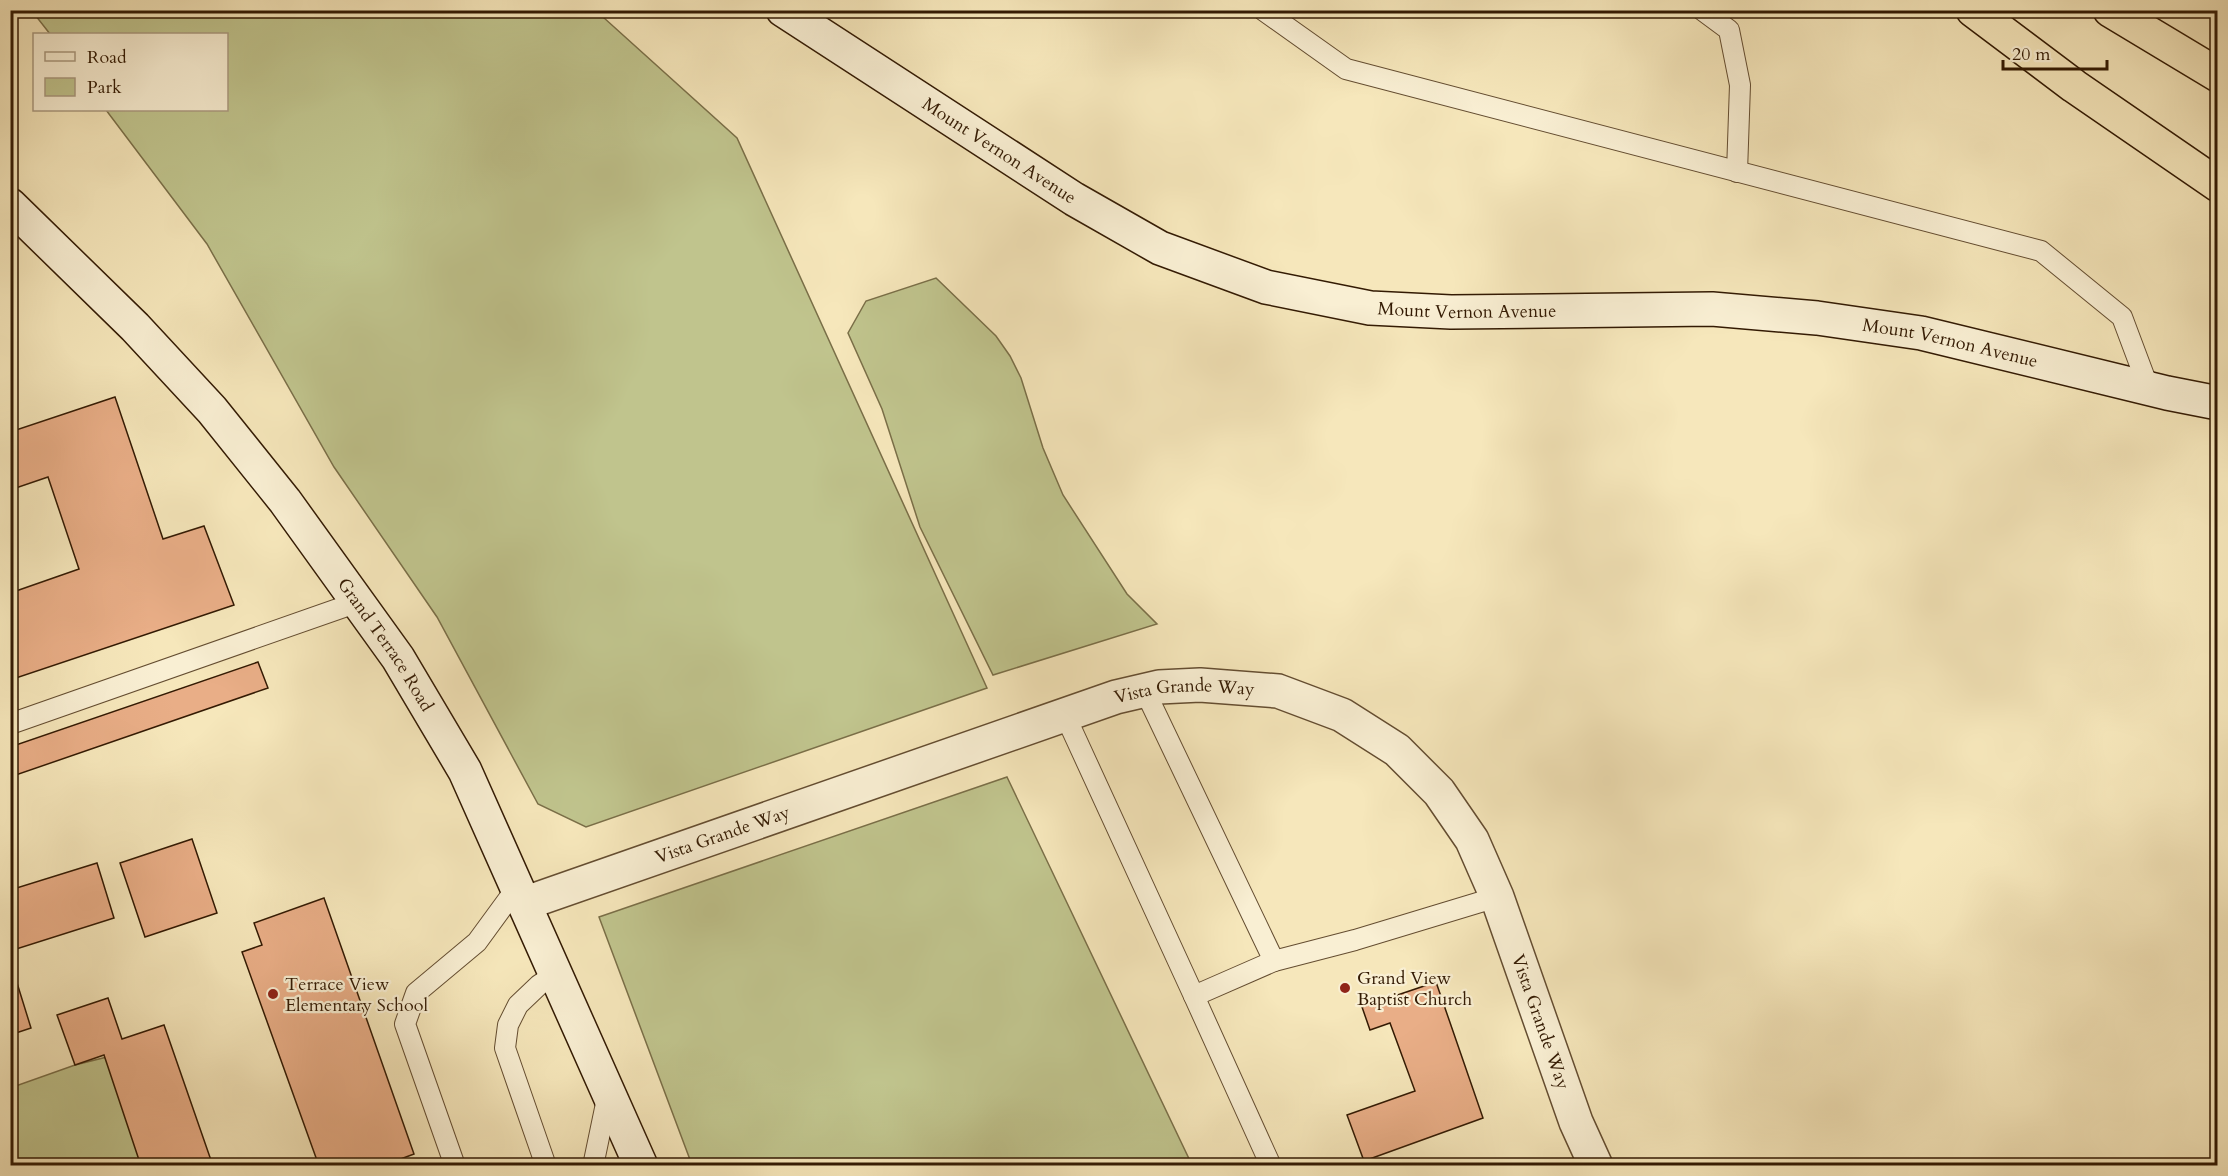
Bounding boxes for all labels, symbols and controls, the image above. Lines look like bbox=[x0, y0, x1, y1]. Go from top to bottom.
legend bbox=[33, 33, 228, 111]
scale bar bbox=[2003, 33, 2106, 71]
text: 20 m bbox=[2012, 42, 2051, 67]
text: Road bbox=[87, 45, 127, 70]
text: Park bbox=[87, 75, 122, 100]
street label: Mount Vernon Avenue bbox=[917, 92, 1081, 210]
street label: Mount Vernon Avenue bbox=[1377, 296, 1556, 325]
street label: Mount Vernon Avenue bbox=[1861, 313, 2040, 374]
street label: Grand Terrace Road bbox=[331, 573, 439, 717]
street label: Vista Grande Way bbox=[1112, 673, 1256, 710]
street label: Vista Grande Way bbox=[652, 800, 794, 870]
street label: Vista Grande Way bbox=[1505, 951, 1576, 1093]
place label: Grand View Baptist Church bbox=[1357, 966, 1472, 1012]
place label: Terrace View Elementary School bbox=[285, 972, 428, 1018]
marker: Grand View Baptist Church bbox=[1338, 981, 1352, 995]
marker: Terrace View Elementary School bbox=[266, 987, 280, 1001]

